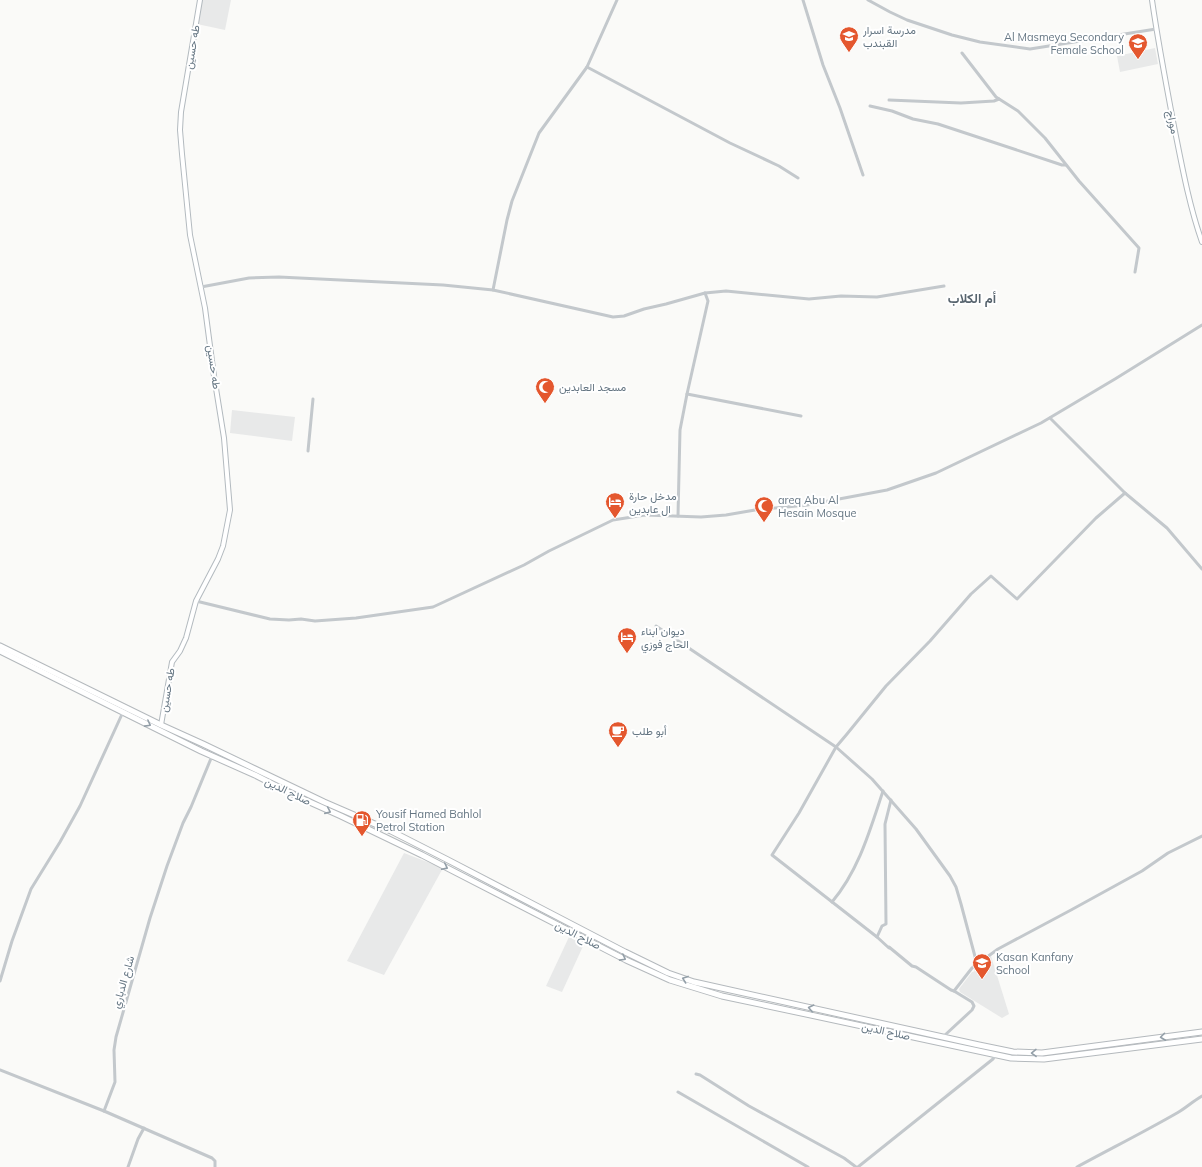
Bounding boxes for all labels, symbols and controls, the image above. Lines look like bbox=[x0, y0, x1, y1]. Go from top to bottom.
place label: مدرسة اسرار القبندب bbox=[862, 23, 916, 50]
street label: طه حسين bbox=[181, 24, 203, 70]
school or university icon: مدرسة اسرار القبندب bbox=[838, 25, 860, 53]
place label: Al Masmeya Secondary Female School bbox=[1004, 30, 1124, 57]
school or university icon: Al Masmeya Secondary Female School bbox=[1127, 32, 1149, 60]
street label: موراج bbox=[1163, 109, 1182, 135]
district label: أم الكلاب bbox=[948, 290, 996, 307]
street label: طه حسين bbox=[204, 344, 224, 390]
mosque icon: مسجد العابدين bbox=[534, 376, 556, 404]
place label: مسجد العابدين bbox=[559, 380, 626, 394]
place label: مدخل حارة ال عابدين bbox=[629, 489, 677, 516]
hotel icon: مدخل حارة ال عابدين bbox=[604, 491, 626, 519]
place label: areq Abu Al Hesain Mosque bbox=[778, 493, 857, 520]
mosque icon: areq Abu Al Hesain Mosque bbox=[753, 495, 775, 523]
place label: ديوان ابناء الحاج فوزي bbox=[641, 624, 689, 654]
hotel icon: ديوان ابناء الحاج فوزي bbox=[616, 626, 638, 654]
street label: طه حسين bbox=[156, 667, 178, 713]
one-way arrow bbox=[143, 720, 151, 727]
cafe icon: أبو طلب bbox=[607, 720, 629, 748]
place label: أبو طلب bbox=[632, 724, 667, 738]
street label: صلاح الدين bbox=[262, 774, 313, 809]
one-way arrow bbox=[324, 806, 331, 814]
place label: Yousif Hamed Bahlol Petrol Station bbox=[375, 807, 481, 834]
fuel station icon: Yousif Hamed Bahlol Petrol Station bbox=[351, 809, 373, 837]
one-way arrow bbox=[441, 862, 448, 870]
street label: صلاح الدين bbox=[552, 918, 603, 953]
place label: Kasan Kanfany School bbox=[996, 950, 1074, 977]
school or university icon: Kasan Kanfany School bbox=[971, 952, 993, 980]
one-way arrow bbox=[619, 953, 626, 961]
street label: شارع الدباري bbox=[109, 954, 140, 1011]
one-way arrow bbox=[681, 975, 688, 983]
one-way arrow bbox=[808, 1004, 814, 1012]
street label: صلاح الدين bbox=[860, 1019, 912, 1044]
one-way arrow bbox=[1160, 1032, 1166, 1041]
one-way arrow bbox=[1031, 1049, 1037, 1057]

